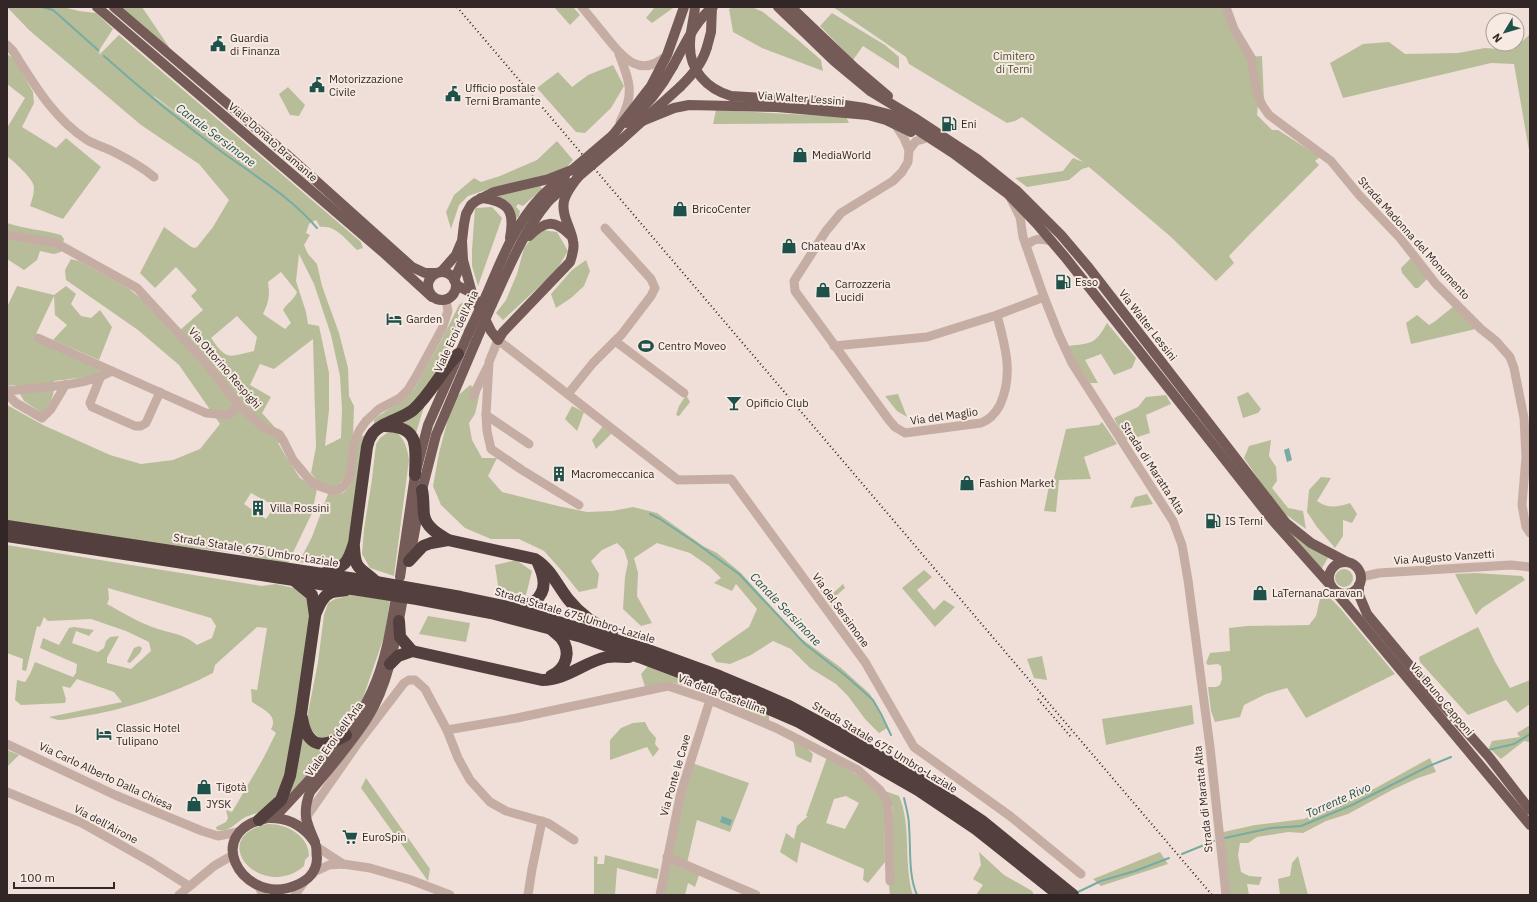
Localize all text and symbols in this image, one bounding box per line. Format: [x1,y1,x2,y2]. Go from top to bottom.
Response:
north arrow [1485,12,1525,52]
place label: Guardia di Finanza [230,31,280,58]
text: N [1489,31,1505,46]
public building icon: Guardia di Finanza [209,35,227,53]
park label: Cimitero di Terni [993,49,1035,76]
place label: Motorizzazione Civile [329,72,403,99]
public building icon: Motorizzazione Civile [308,76,326,94]
place label: Ufficio postale Terni Bramante [465,81,541,108]
public building icon: Ufficio postale Terni Bramante [444,85,462,103]
street label: Via Walter Lessini [757,88,845,108]
street label: Viale Donato Bramante [225,99,321,185]
water label: Canale Sersimone [173,100,259,170]
fuel station icon: Eni [940,115,958,133]
place label: Eni [961,117,976,131]
shop icon: MediaWorld [791,146,809,164]
place label: MediaWorld [812,148,871,162]
street label: Strada Madonna del Monumento [1355,174,1473,302]
shop icon: BricoCenter [671,200,689,218]
place label: BricoCenter [692,202,751,216]
shop icon: Chateau d'Ax [780,237,798,255]
place label: Chateau d'Ax [801,239,866,253]
fuel station icon: Esso [1054,273,1072,291]
place label: Esso [1075,275,1098,289]
place label: Carrozzeria Lucidi [835,277,891,304]
shop icon: Carrozzeria Lucidi [814,281,832,299]
street label: Via Walter Lessini [1116,287,1180,363]
street label: Viale Eroi dell'Aria [431,288,481,374]
hotel icon: Garden [385,310,403,328]
place label: Garden [406,312,442,326]
street label: Via Ottorino Respighi [186,324,264,412]
sports icon: Centro Moveo [637,337,655,355]
place label: Centro Moveo [658,339,726,353]
bar icon: Opificio Club [725,394,743,412]
place label: Opificio Club [746,396,809,410]
street label: Via del Maglio [909,404,979,428]
street label: Strada di Maratta Alta [1118,419,1188,517]
building icon: Macromeccanica [550,465,568,483]
place label: Macromeccanica [571,467,655,481]
shop icon: Fashion Market [958,474,976,492]
place label: Fashion Market [979,476,1054,490]
building icon: Villa Rossini [249,499,267,517]
place label: Villa Rossini [270,501,329,515]
fuel station icon: IS Terni [1204,512,1222,530]
place label: IS Terni [1225,514,1263,528]
street label: Strada Statale 675 Umbro-Laziale [172,530,340,570]
street label: Via Augusto Vanzetti [1393,546,1495,568]
water label: Canale Sersimone [747,569,825,649]
street label: Via del Sersimone [809,570,873,650]
street label: Strada Statale 675 Umbro-Laziale [493,584,657,646]
shop icon: LaTernanaCaravan [1251,584,1269,602]
place label: LaTernanaCaravan [1272,586,1362,600]
street label: Via Bruno Capponi [1407,660,1477,738]
street label: Via della Castellina [676,671,768,717]
street label: Strada Statale 675 Umbro-Laziale [810,698,960,796]
street label: Viale Eroi dell'Aria [302,699,366,779]
place label: Classic Hotel Tulipano [116,721,180,748]
hotel icon: Classic Hotel Tulipano [95,725,113,743]
street label: Via Ponte le Cave [657,732,693,818]
street label: Via Carlo Alberto Dalla Chiesa [37,739,175,813]
street label: Strada di Maratta Alta [1190,745,1216,853]
shop icon: Tigotà [195,778,213,796]
water label: Torrente Rivo [1303,779,1373,821]
place label: Tigotà [216,780,247,794]
shop icon: JYSK [185,795,203,813]
place label: JYSK [206,797,231,811]
street label: Via dell'Airone [72,801,140,847]
supermarket icon: EuroSpin [341,828,359,846]
place label: EuroSpin [362,830,407,844]
scale bar [14,864,114,890]
text: 100 m [20,870,55,885]

